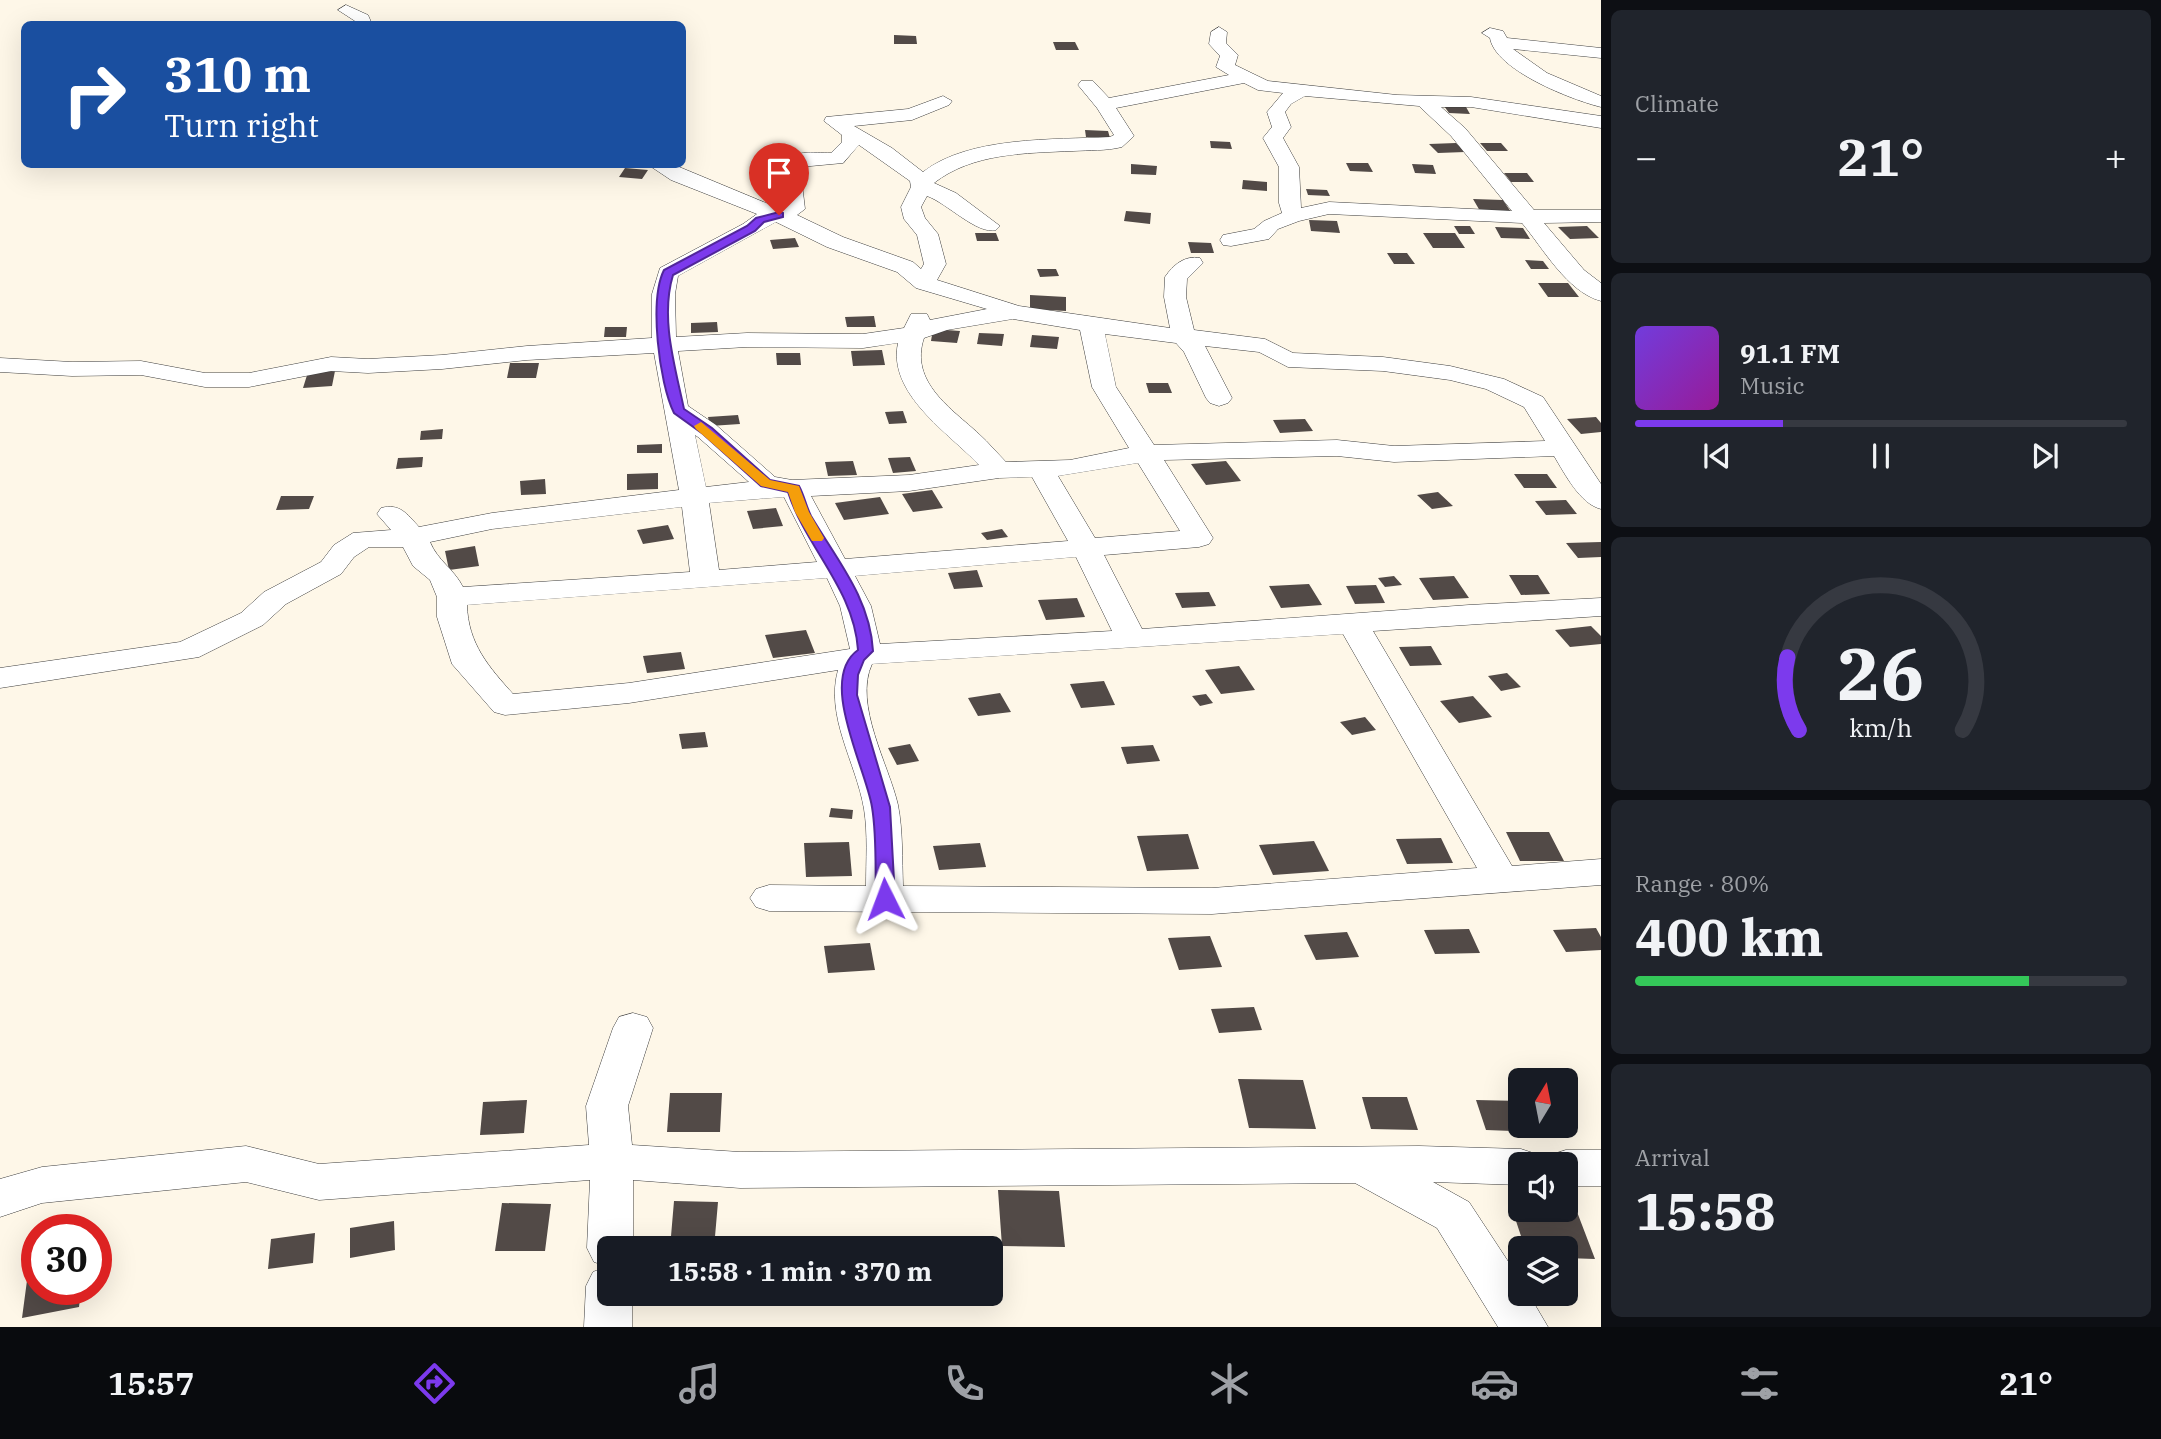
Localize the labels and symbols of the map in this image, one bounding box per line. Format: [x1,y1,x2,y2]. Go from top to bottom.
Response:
pin [749,143,809,215]
position arrow [848,862,922,936]
north arrow [1508,1068,1578,1138]
speed limit sign: 30 [21,1214,112,1305]

